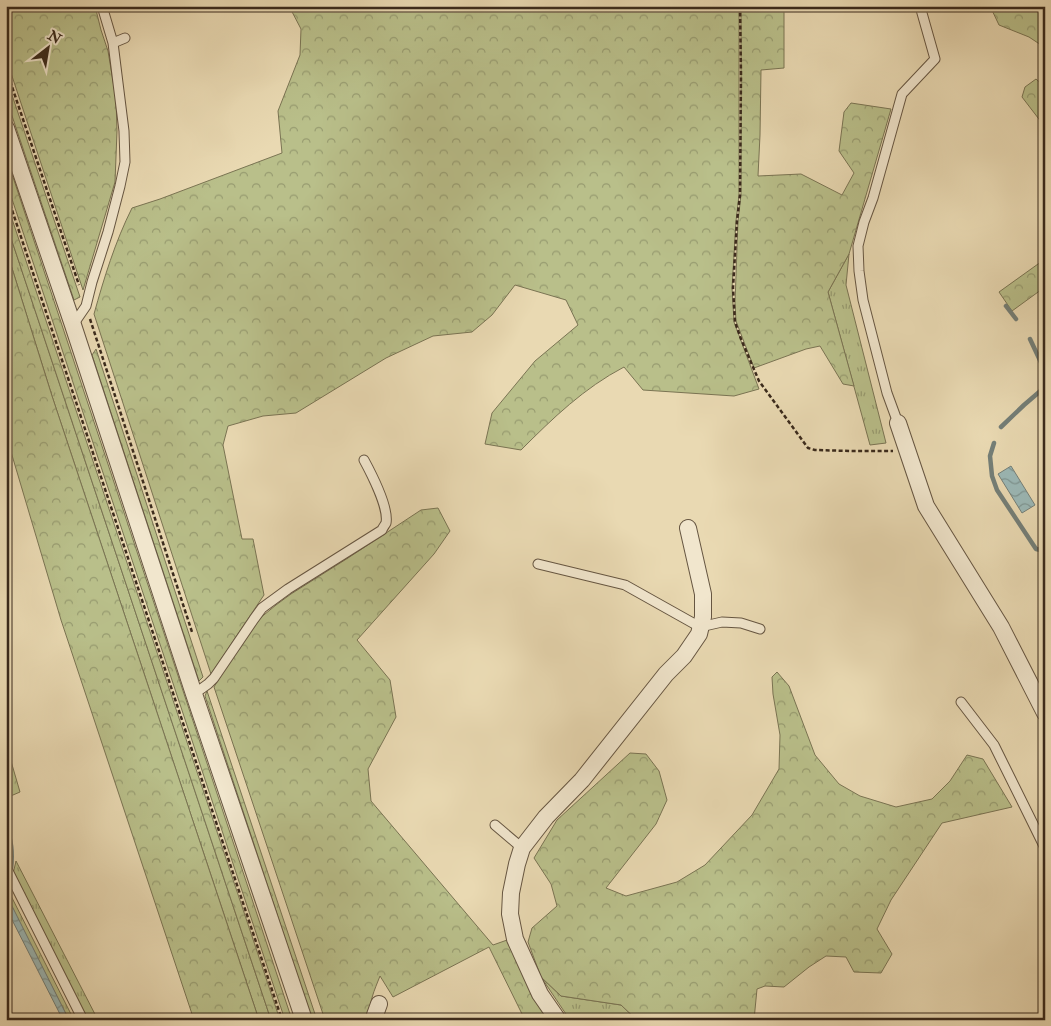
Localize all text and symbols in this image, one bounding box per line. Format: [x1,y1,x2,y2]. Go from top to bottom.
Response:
north arrow [22,22,72,72]
text: N [44,26,65,48]

